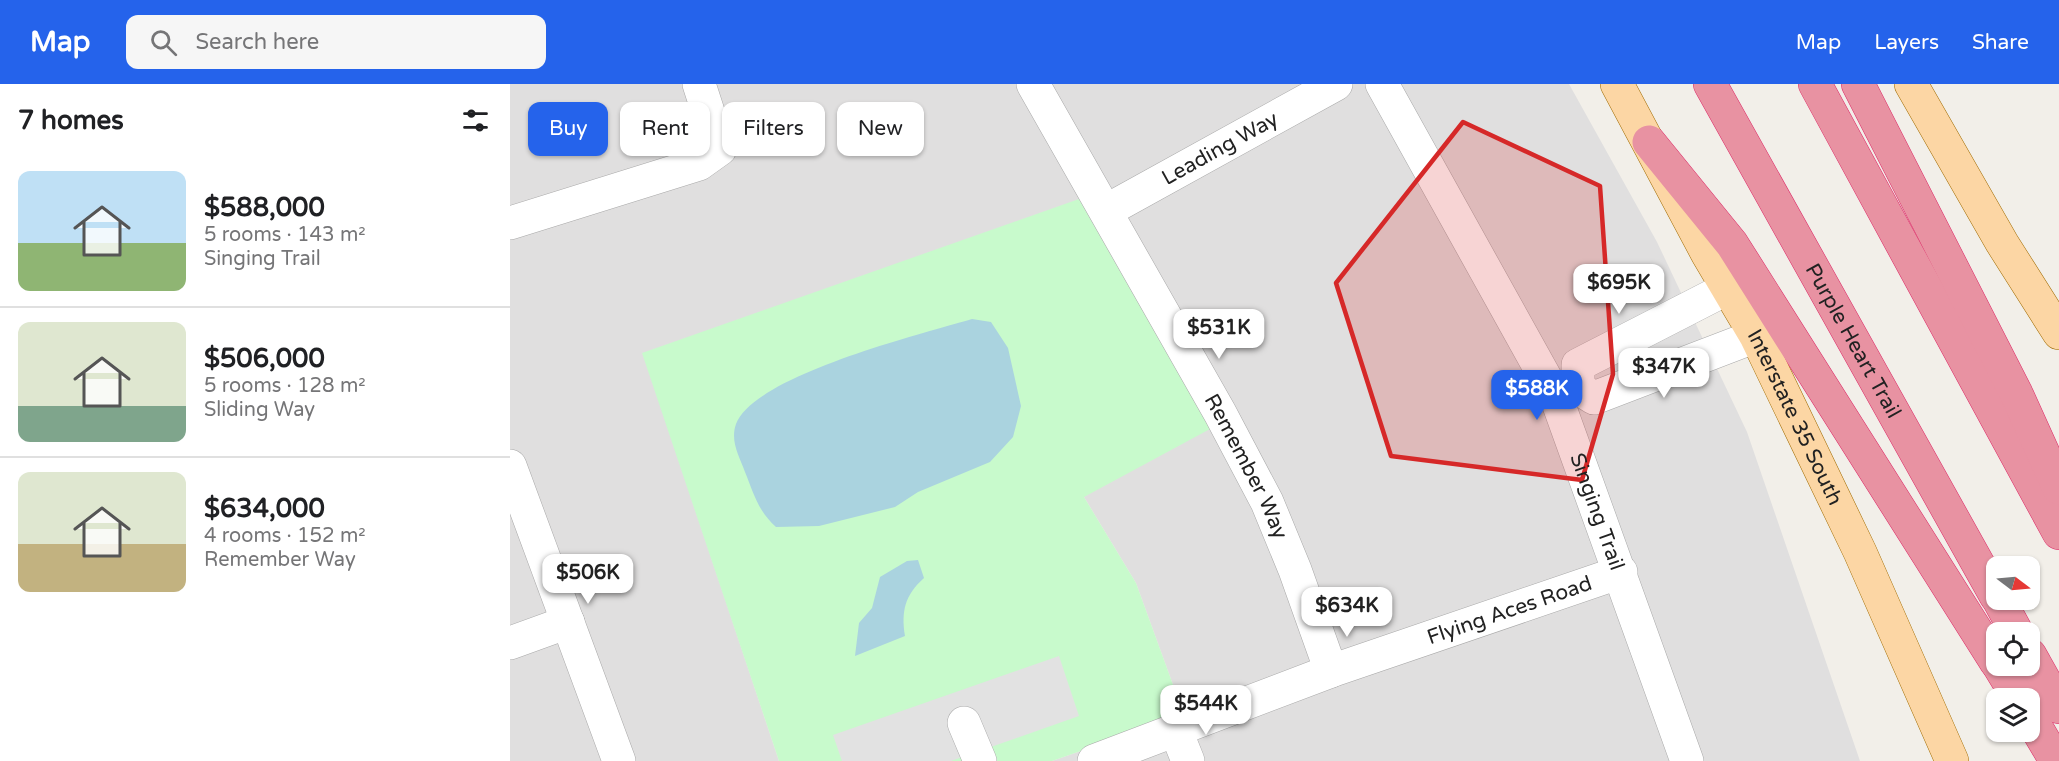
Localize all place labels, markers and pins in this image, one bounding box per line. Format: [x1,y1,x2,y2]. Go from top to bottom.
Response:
pin: $695K [1577,264,1661,315]
pin: $531K [1177,309,1261,360]
pin: $347K [1622,348,1706,399]
pin: $588K [1495,370,1579,421]
pin: $506K [546,554,630,605]
pin: $634K [1305,587,1389,638]
pin: $544K [1164,685,1248,736]

